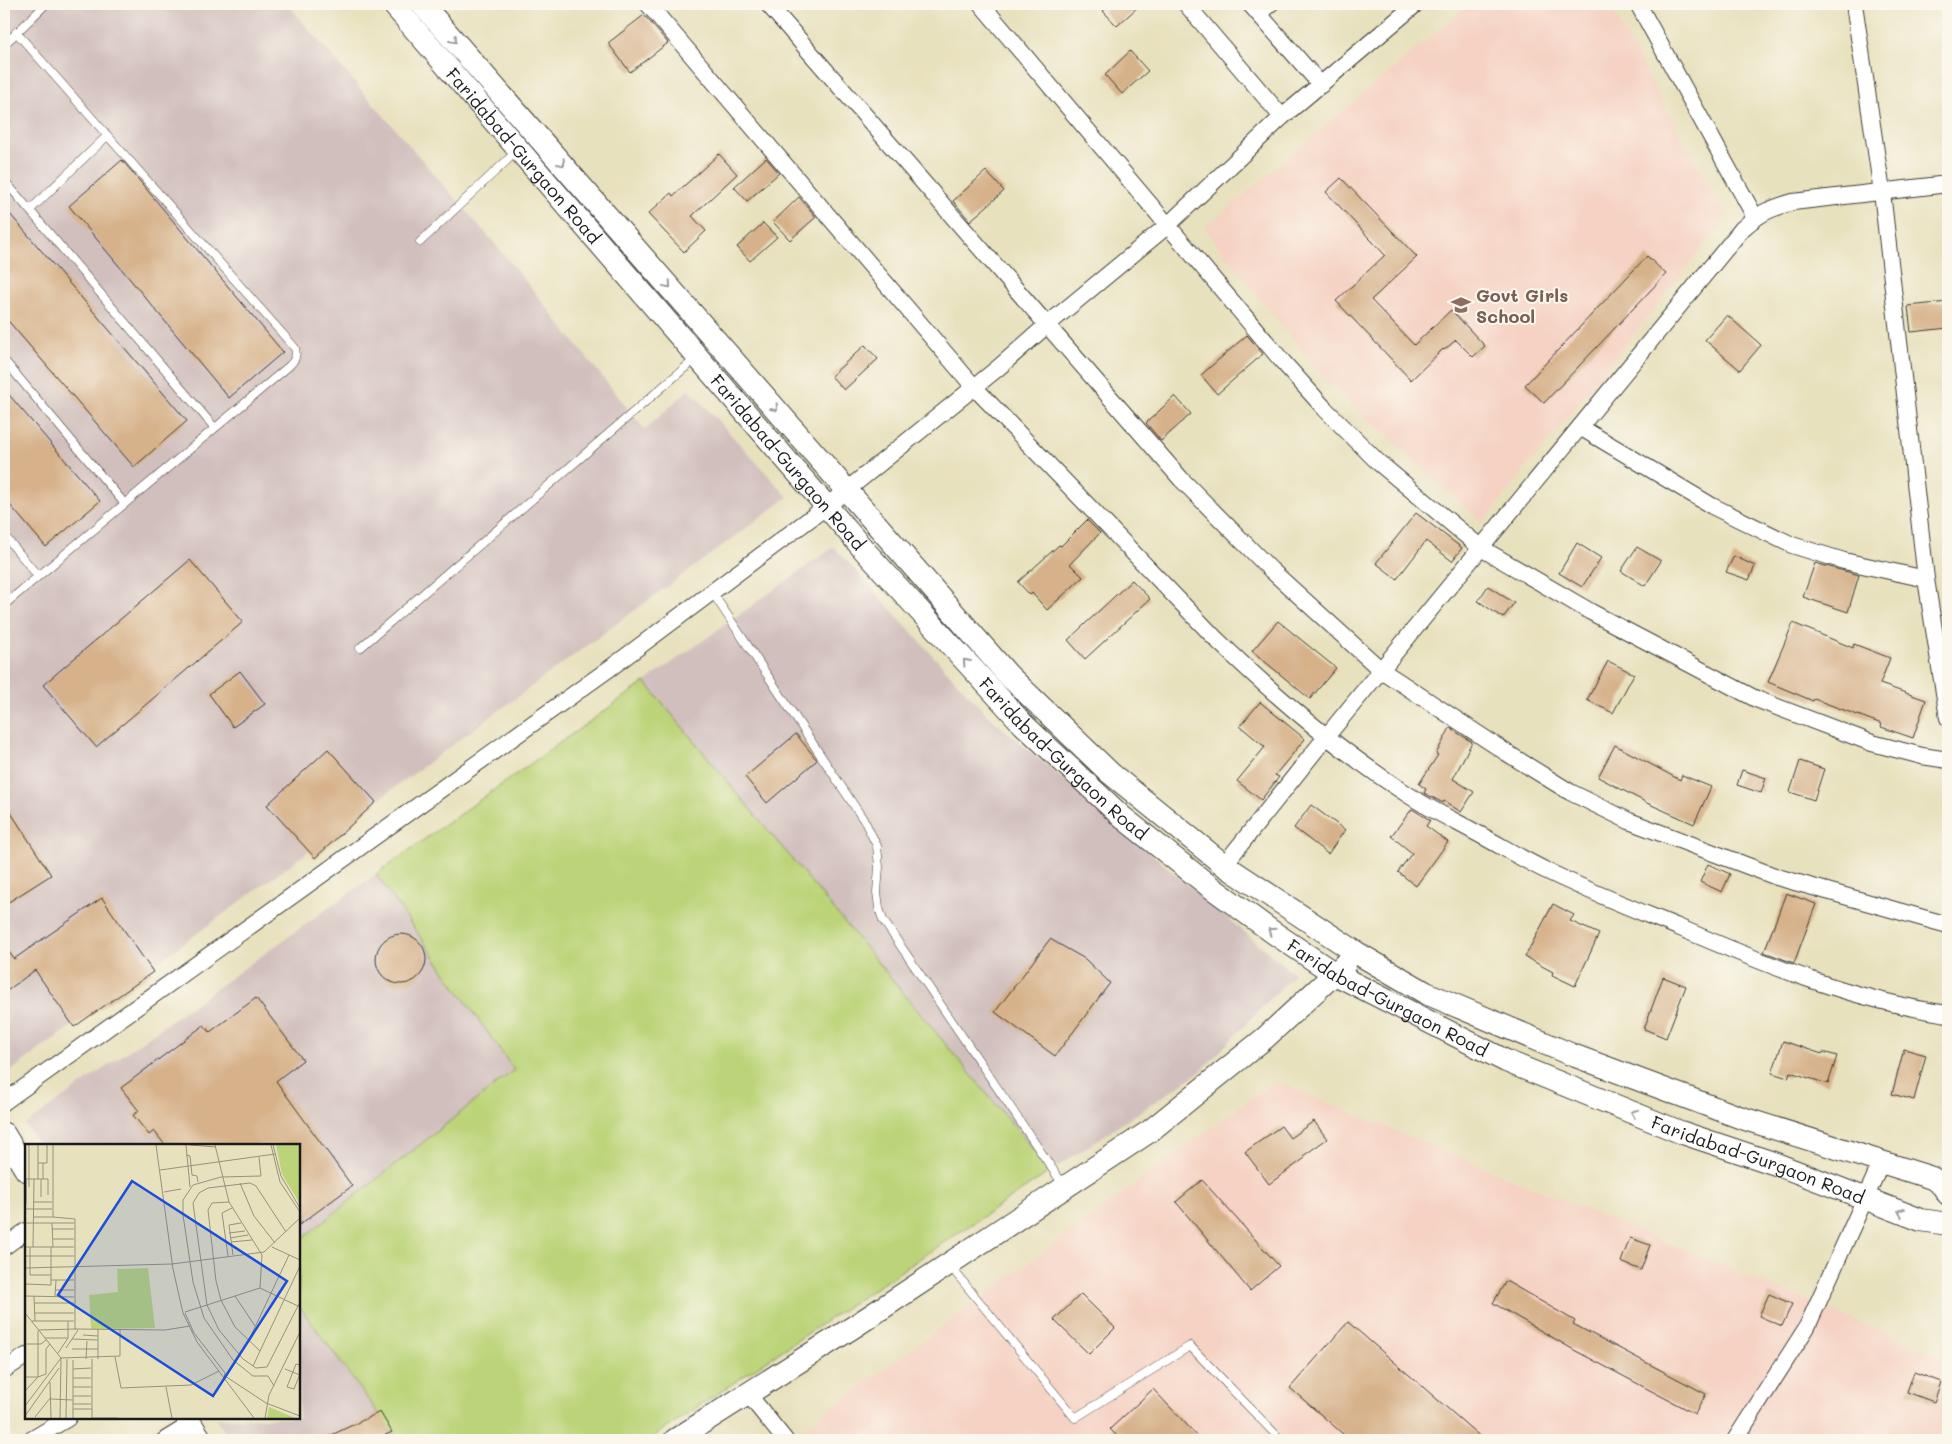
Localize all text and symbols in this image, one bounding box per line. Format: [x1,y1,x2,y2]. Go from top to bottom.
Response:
one-way arrow [449,35,458,44]
street label: Faridabad-Gurgaon Road [441,62,606,249]
one-way arrow [556,157,565,166]
one-way arrow [663,280,672,289]
place label: Govt Girls School [1476,283,1568,328]
school or university icon: Govt Girls School [1450,294,1472,316]
street label: Faridabad-Gurgaon Road [706,369,871,555]
one-way arrow [769,402,778,411]
one-way arrow [963,658,972,667]
street label: Faridabad-Gurgaon Road [974,672,1153,845]
one-way arrow [1267,928,1277,937]
street label: Faridabad-Gurgaon Road [1283,933,1492,1062]
one-way arrow [1630,1109,1639,1119]
street label: Faridabad-Gurgaon Road [1648,1110,1868,1209]
inset map [25,1144,300,1419]
one-way arrow [1898,1208,1906,1218]

